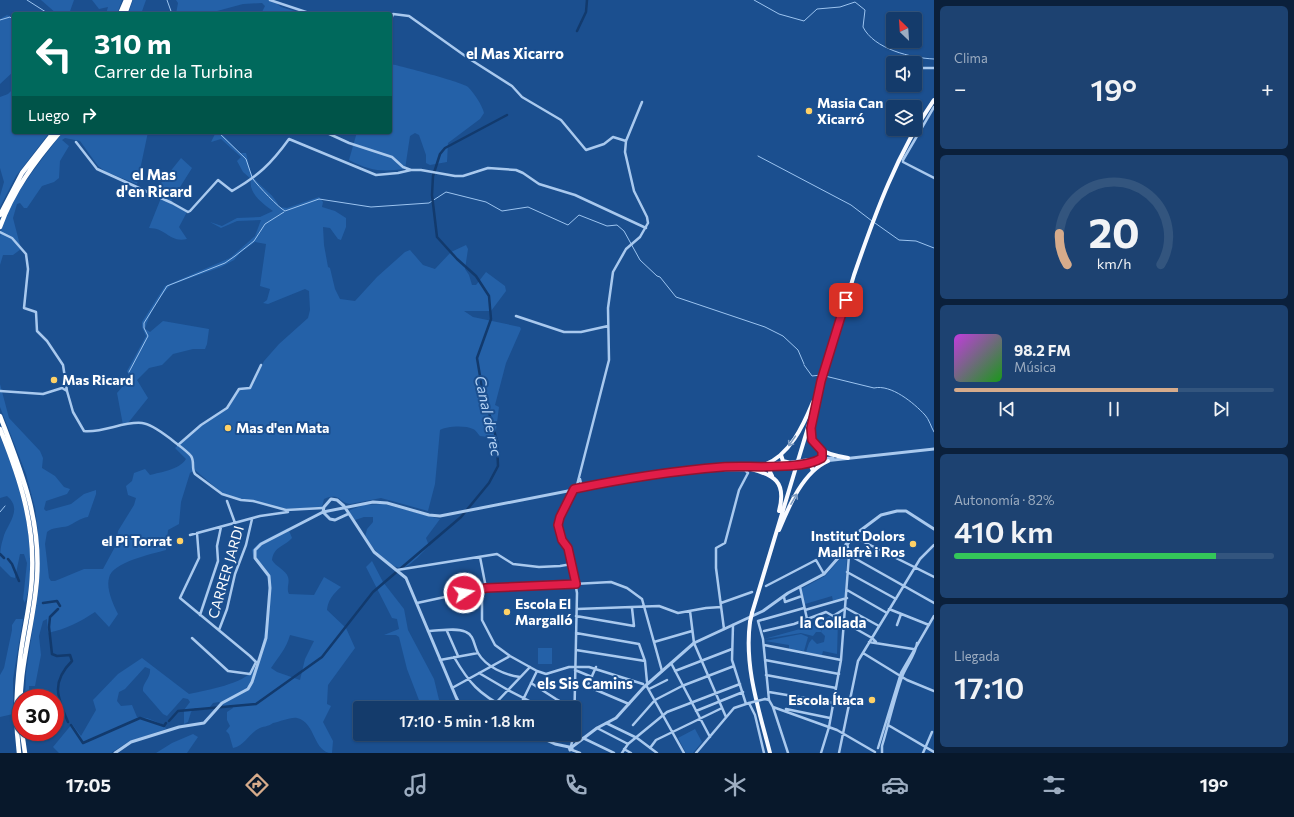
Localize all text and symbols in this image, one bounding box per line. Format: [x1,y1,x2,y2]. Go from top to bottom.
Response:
north arrow [886,12,922,48]
map controls [886,12,922,136]
text: 310 m [94,26,171,60]
icon: left [28,28,80,80]
district label: el Mas Xicarro [466,44,564,62]
text: Clima [954,50,988,66]
button: sound [886,56,922,92]
text: Carrer de la Turbina [94,60,253,82]
text: 19° [1091,70,1137,107]
text: − [954,75,967,102]
text: + [1261,75,1274,102]
place label: Masia Can Xicarró [817,94,883,127]
button: layers [886,100,922,136]
icon: right [78,104,100,126]
text: Luego [28,106,70,124]
marker: Masia Can Xicarró [804,106,814,116]
district label: el Mas d'en Ricard [116,165,192,200]
text: 20 [1088,206,1140,257]
text: km/h [1097,254,1131,272]
pin [829,283,863,317]
icon: arrive [835,289,857,311]
text: 98.2 FM [1014,341,1071,359]
text: Música [1014,359,1056,375]
place label: Mas Ricard [62,371,133,388]
water label: Canal de rec [472,374,506,458]
marker: Mas Ricard [49,375,59,385]
icon: previous [996,398,1018,420]
icon: pause [1103,398,1125,420]
icon: next [1210,398,1232,420]
place label: Mas d'en Mata [236,419,329,436]
marker: Mas d'en Mata [223,423,233,433]
one-way arrow [788,435,796,446]
text: Autonomía · 82% [954,492,1054,508]
one-way arrow [791,493,799,505]
text: 410 km [954,512,1053,549]
street label: CARRER JARDI [204,524,247,620]
place label: Institut Dolors Mallafrè i Ros [811,527,905,560]
place label: el Pi Torrat [101,532,172,549]
marker: el Pi Torrat [175,536,185,546]
marker: Institut Dolors Mallafrè i Ros [908,539,918,549]
position arrow [443,572,485,614]
place label: Escola El Margalló [515,595,573,628]
marker: Escola El Margalló [502,607,512,617]
district label: la Collada [800,613,867,631]
text: Llegada [954,648,1000,664]
text: 17:10 [954,668,1024,705]
district label: els Sis Camins [537,674,633,692]
speed limit sign: 30 [12,689,64,741]
place label: Escola Ítaca [788,691,864,708]
marker: Escola Ítaca [867,695,877,705]
text: 17:10 · 5 min · 1.8 km [399,712,535,730]
icon: directions [243,771,271,799]
icon: music [402,771,430,799]
icon: phone [562,771,590,799]
icon: climate [721,771,749,799]
icon: car [881,771,909,799]
icon: filters [1040,771,1068,799]
text: 17:05 [66,774,111,796]
text: 19° [1200,774,1228,796]

